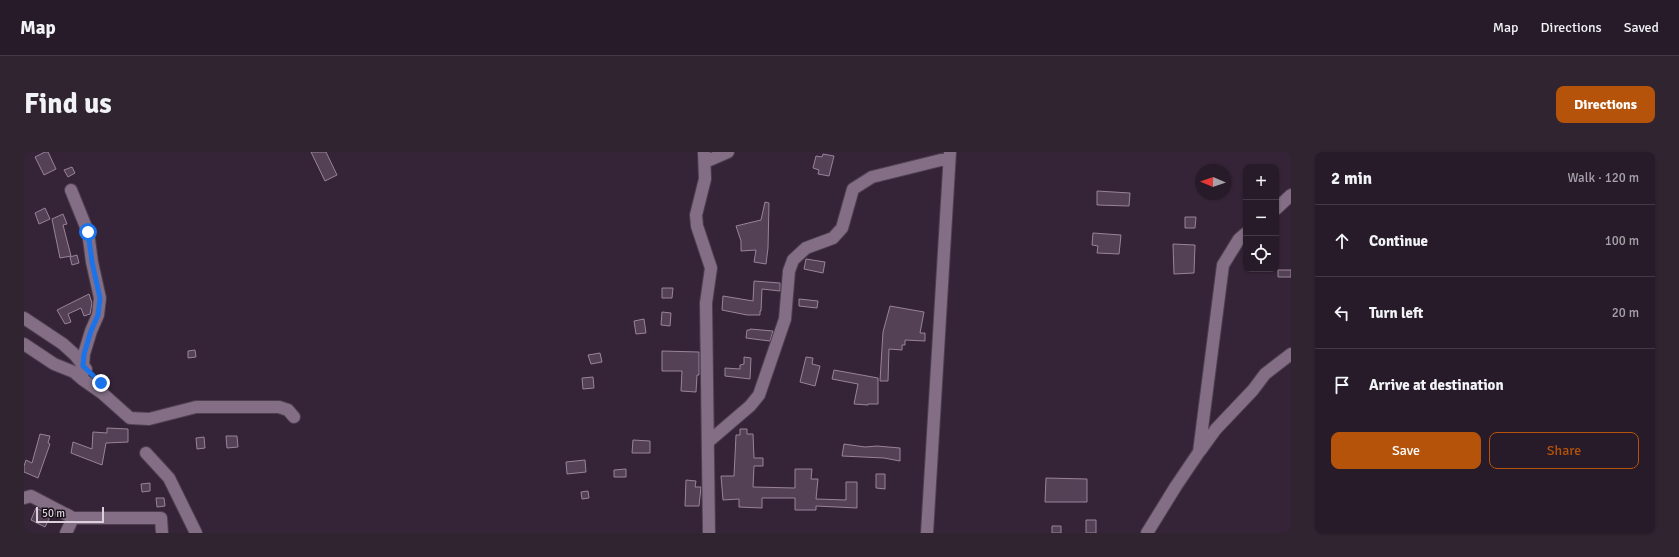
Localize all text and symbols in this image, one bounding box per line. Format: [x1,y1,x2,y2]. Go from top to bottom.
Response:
text: Map [20,16,56,40]
text: Map [1493,19,1519,36]
text: Directions [1541,19,1602,36]
text: Saved [1624,19,1659,36]
button: Directions [1556,86,1655,123]
text: Find us [24,87,112,121]
north arrow [1195,164,1231,200]
map controls [1243,164,1279,272]
button: + [1243,164,1279,200]
text: 2 min [1331,168,1372,189]
text: Walk · 120 m [1568,170,1639,186]
button: − [1243,200,1279,236]
route start [79,223,97,241]
icon: ahead [1331,230,1353,252]
text: Continue [1369,232,1428,250]
text: 100 m [1605,233,1639,249]
button: locate [1243,236,1279,272]
icon: left [1331,302,1353,324]
text: Turn left [1369,304,1423,322]
text: 20 m [1612,305,1639,321]
route end [92,374,110,392]
icon: arrive [1331,374,1353,396]
text: Arrive at destination [1369,376,1504,394]
button: Save [1331,432,1481,469]
button: Share [1489,432,1639,469]
scale bar [36,505,104,524]
text: 50 m [42,507,65,520]

